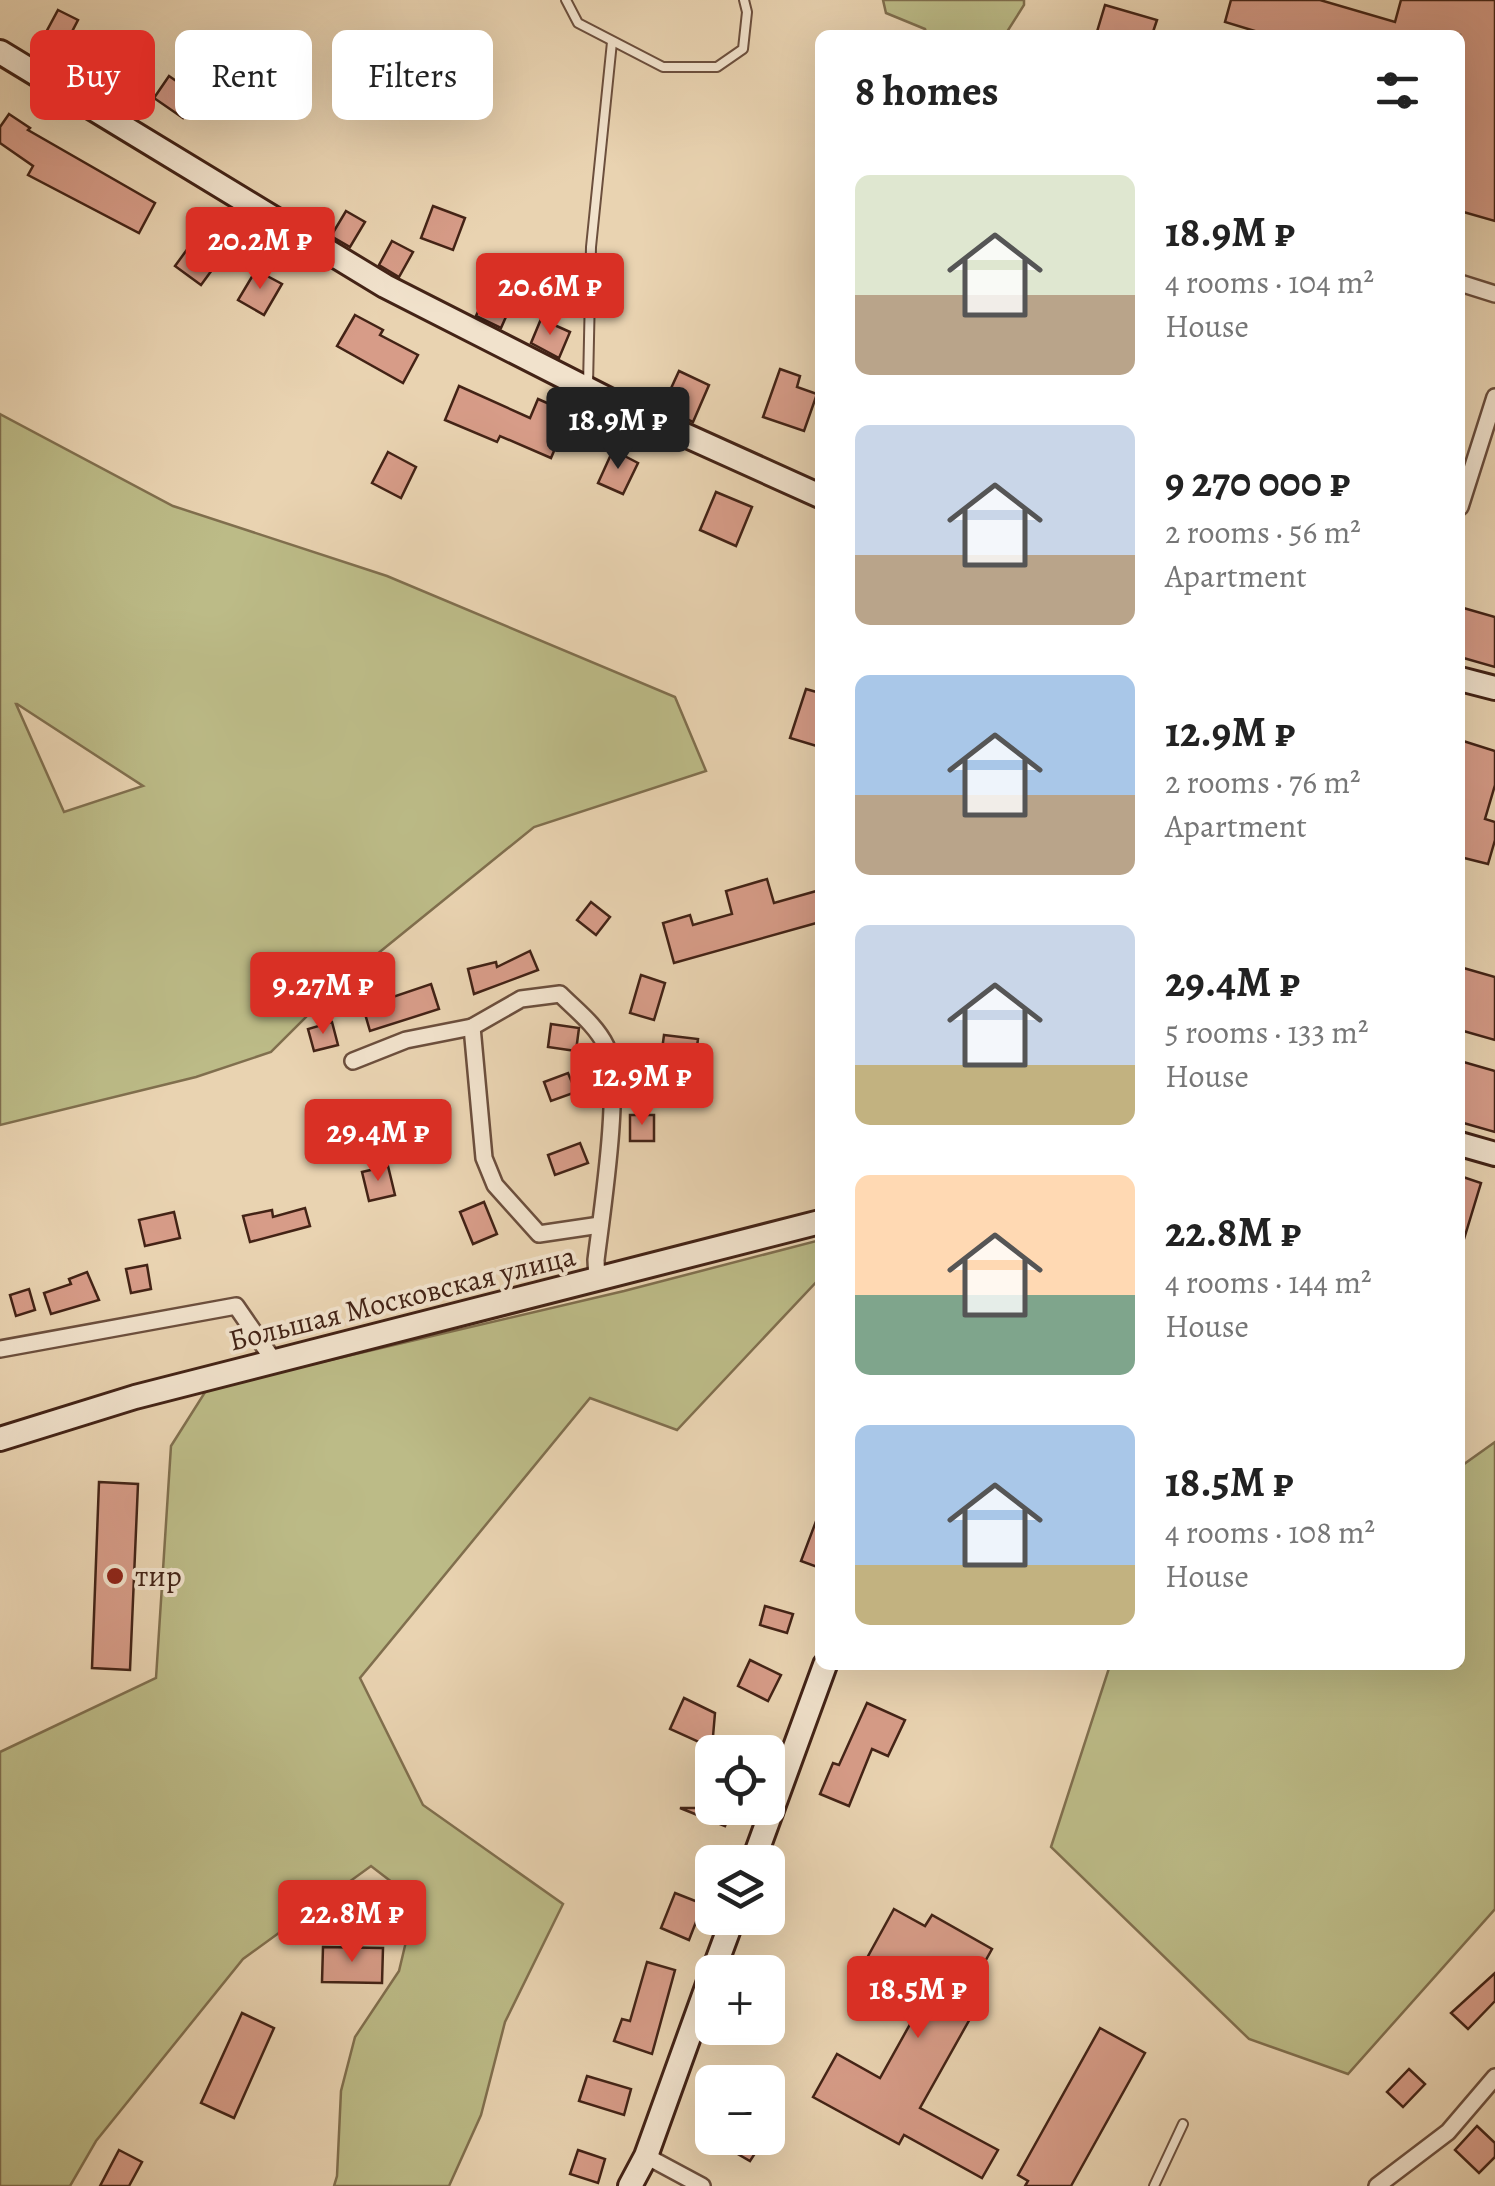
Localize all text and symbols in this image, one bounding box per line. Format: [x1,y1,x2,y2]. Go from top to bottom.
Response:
chip: Buy [30,30,155,120]
chip: Rent [175,30,312,120]
chip: Filters [332,30,493,120]
text: 8 homes [855,62,999,119]
icon: filters [1370,63,1425,118]
text: 18.9M ₽ [1165,203,1295,260]
pin: 20.2M ₽ [168,207,352,292]
icon: home [935,215,1055,335]
text: 20.2M ₽ [208,217,312,261]
pin: 20.6M ₽ [458,253,642,338]
text: 4 rooms · 104 m² [1165,260,1374,304]
text: 20.6M ₽ [498,263,602,307]
text: House [1165,304,1249,348]
pin: 18.9M ₽ [526,387,710,472]
text: 18.9M ₽ [568,397,668,441]
text: 9 270 000 ₽ [1165,453,1350,510]
icon: home [935,465,1055,585]
text: 2 rooms · 56 m² [1165,510,1361,554]
text: Apartment [1165,554,1307,598]
text: 12.9M ₽ [1165,703,1295,760]
icon: home [935,715,1055,835]
text: 2 rooms · 76 m² [1165,760,1361,804]
text: Apartment [1165,804,1307,848]
pin: 9.27M ₽ [231,952,415,1037]
text: 29.4M ₽ [1165,953,1300,1010]
text: 9.27M ₽ [272,962,374,1006]
icon: home [935,965,1055,1085]
text: 5 rooms · 133 m² [1165,1010,1368,1054]
pin: 12.9M ₽ [550,1043,734,1128]
text: 12.9M ₽ [592,1053,692,1097]
text: House [1165,1054,1249,1098]
pin: 29.4M ₽ [286,1099,470,1184]
text: 29.4M ₽ [327,1109,429,1153]
text: 22.8M ₽ [1165,1203,1301,1260]
icon: home [935,1215,1055,1335]
street label: Большая Московская улица [224,1235,580,1360]
text: 4 rooms · 144 m² [1165,1260,1372,1304]
text: House [1165,1304,1249,1348]
text: 18.5M ₽ [1165,1453,1294,1510]
icon: home [935,1465,1055,1585]
text: 4 rooms · 108 m² [1165,1510,1375,1554]
text: House [1165,1554,1249,1598]
place label: тир [135,1556,182,1596]
marker: тир [104,1565,126,1587]
map controls [695,1735,785,2155]
button: locate [695,1735,785,1825]
button: layers [695,1845,785,1935]
pin: 22.8M ₽ [260,1880,444,1965]
text: 22.8M ₽ [300,1890,404,1934]
button: + [695,1955,785,2045]
pin: 18.5M ₽ [826,1956,1010,2041]
text: 18.5M ₽ [869,1966,967,2010]
button: − [695,2065,785,2155]

